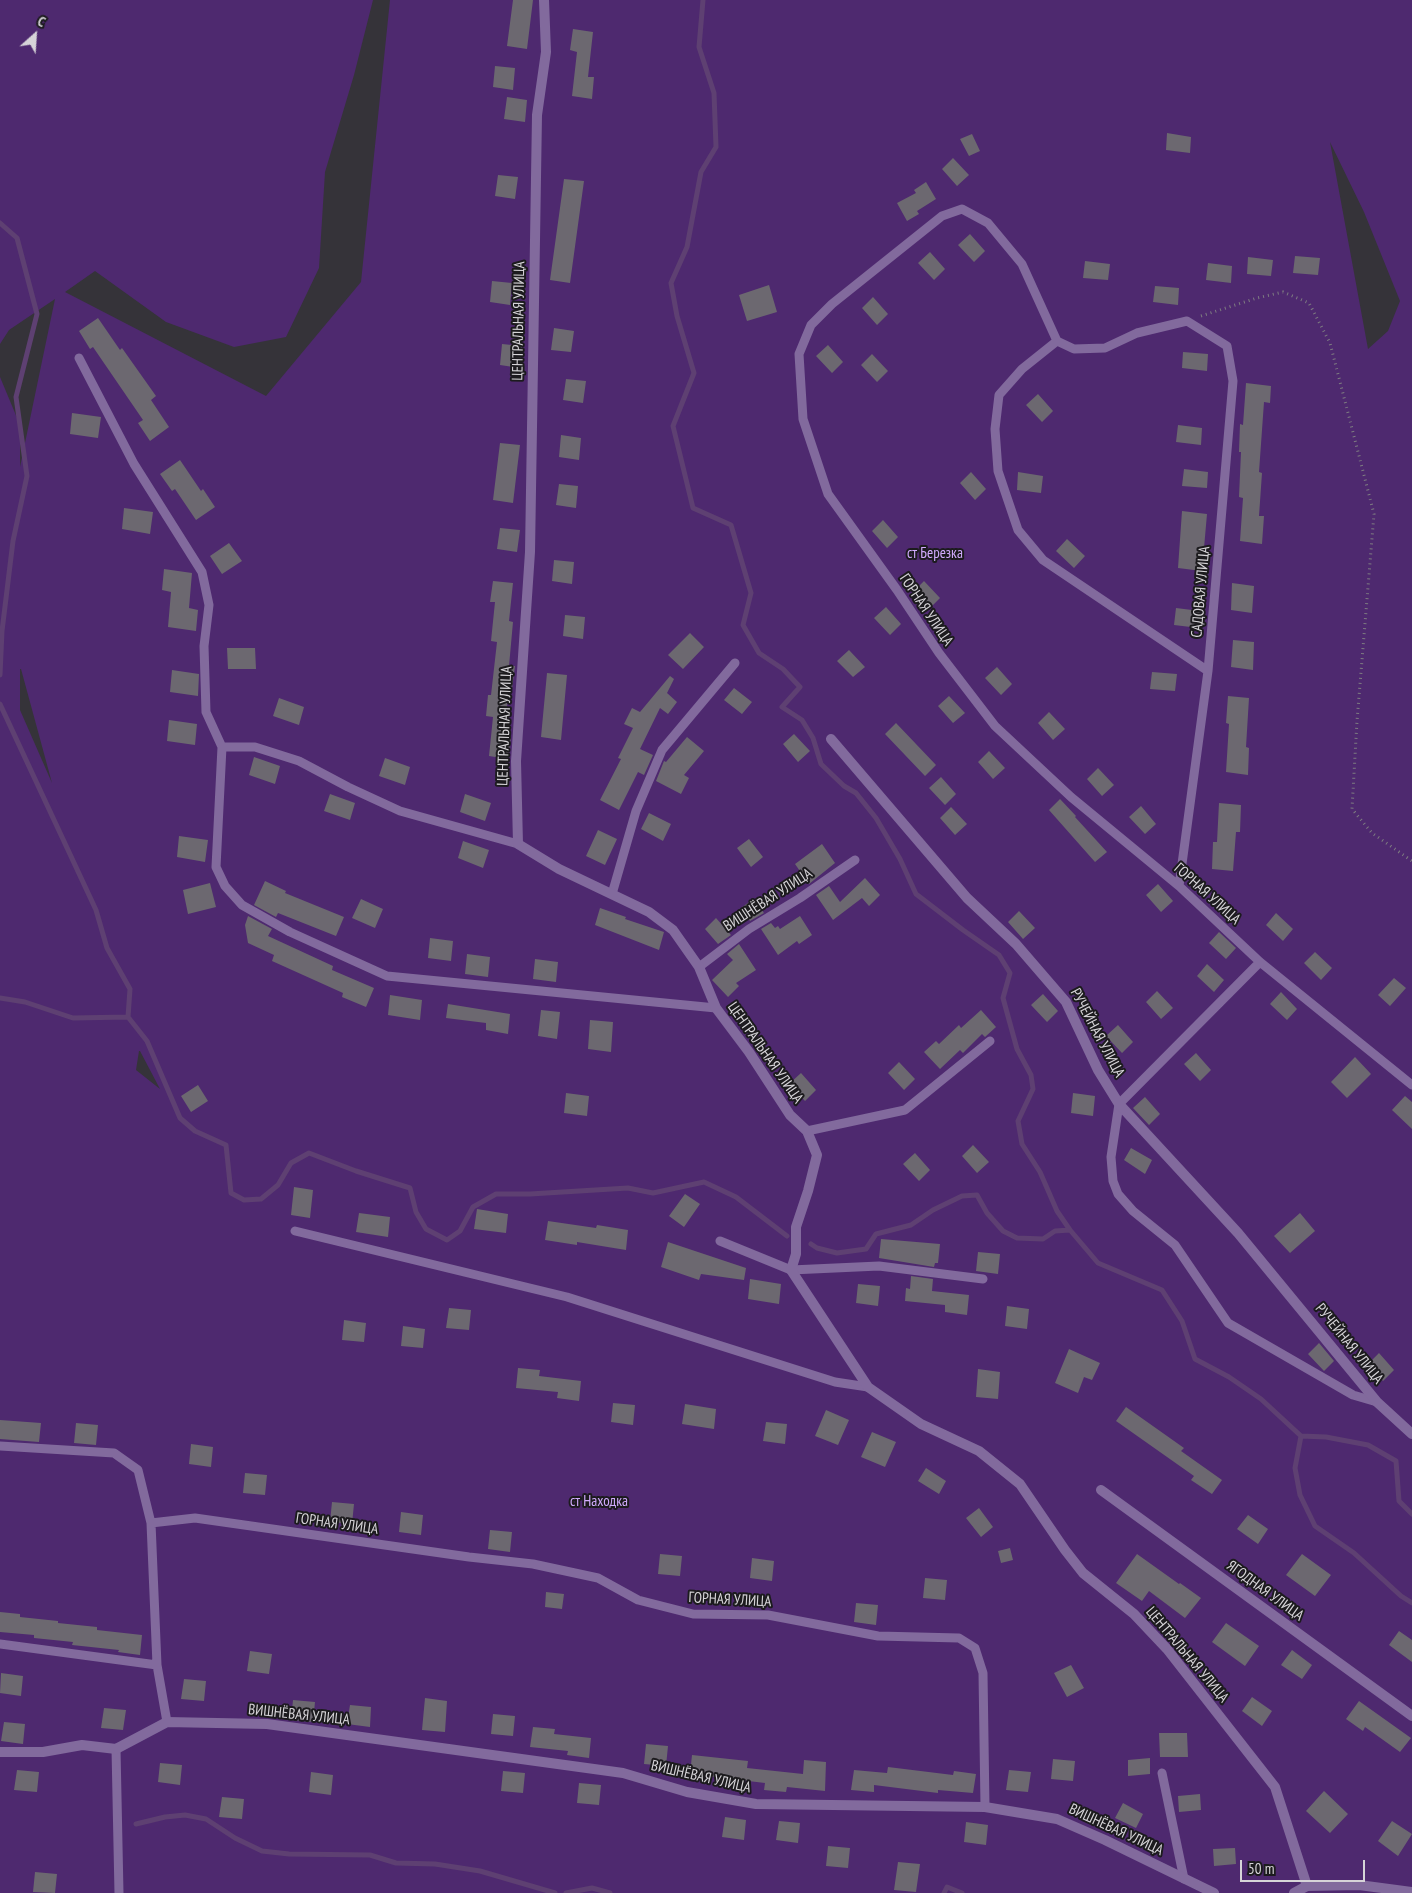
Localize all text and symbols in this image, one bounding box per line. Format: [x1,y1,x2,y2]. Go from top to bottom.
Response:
north arrow [10,10,60,60]
text: С [35,12,48,31]
street label: ЦЕНТРАЛЬНАЯ УЛИЦА [509,261,529,381]
park label: ст Березка [907,545,963,563]
street label: САДОВАЯ УЛИЦА [1188,546,1214,638]
street label: ГОРНАЯ УЛИЦА [895,571,957,649]
street label: ЦЕНТРАЛЬНАЯ УЛИЦА [494,666,516,786]
street label: ГОРНАЯ УЛИЦА [1170,860,1244,928]
street label: ВИШНЁВАЯ УЛИЦА [720,865,816,935]
street label: РУЧЕЙНАЯ УЛИЦА [1066,985,1128,1081]
street label: ЦЕНТРАЛЬНАЯ УЛИЦА [723,999,807,1107]
street label: РУЧЕЙНАЯ УЛИЦА [1311,1300,1387,1388]
park label: ст Находка [570,1493,628,1511]
street label: ГОРНАЯ УЛИЦА [295,1509,379,1539]
street label: ЯГОДНАЯ УЛИЦА [1223,1557,1307,1625]
street label: ГОРНАЯ УЛИЦА [688,1589,772,1611]
street label: ЦЕНТРАЛЬНАЯ УЛИЦА [1142,1603,1232,1707]
street label: ВИШНЁВАЯ УЛИЦА [247,1701,351,1729]
street label: ВИШНЁВАЯ УЛИЦА [649,1757,753,1797]
street label: ВИШНЁВАЯ УЛИЦА [1066,1800,1166,1860]
scale bar [1242,1850,1367,1882]
text: 50 m [1248,1859,1274,1878]

